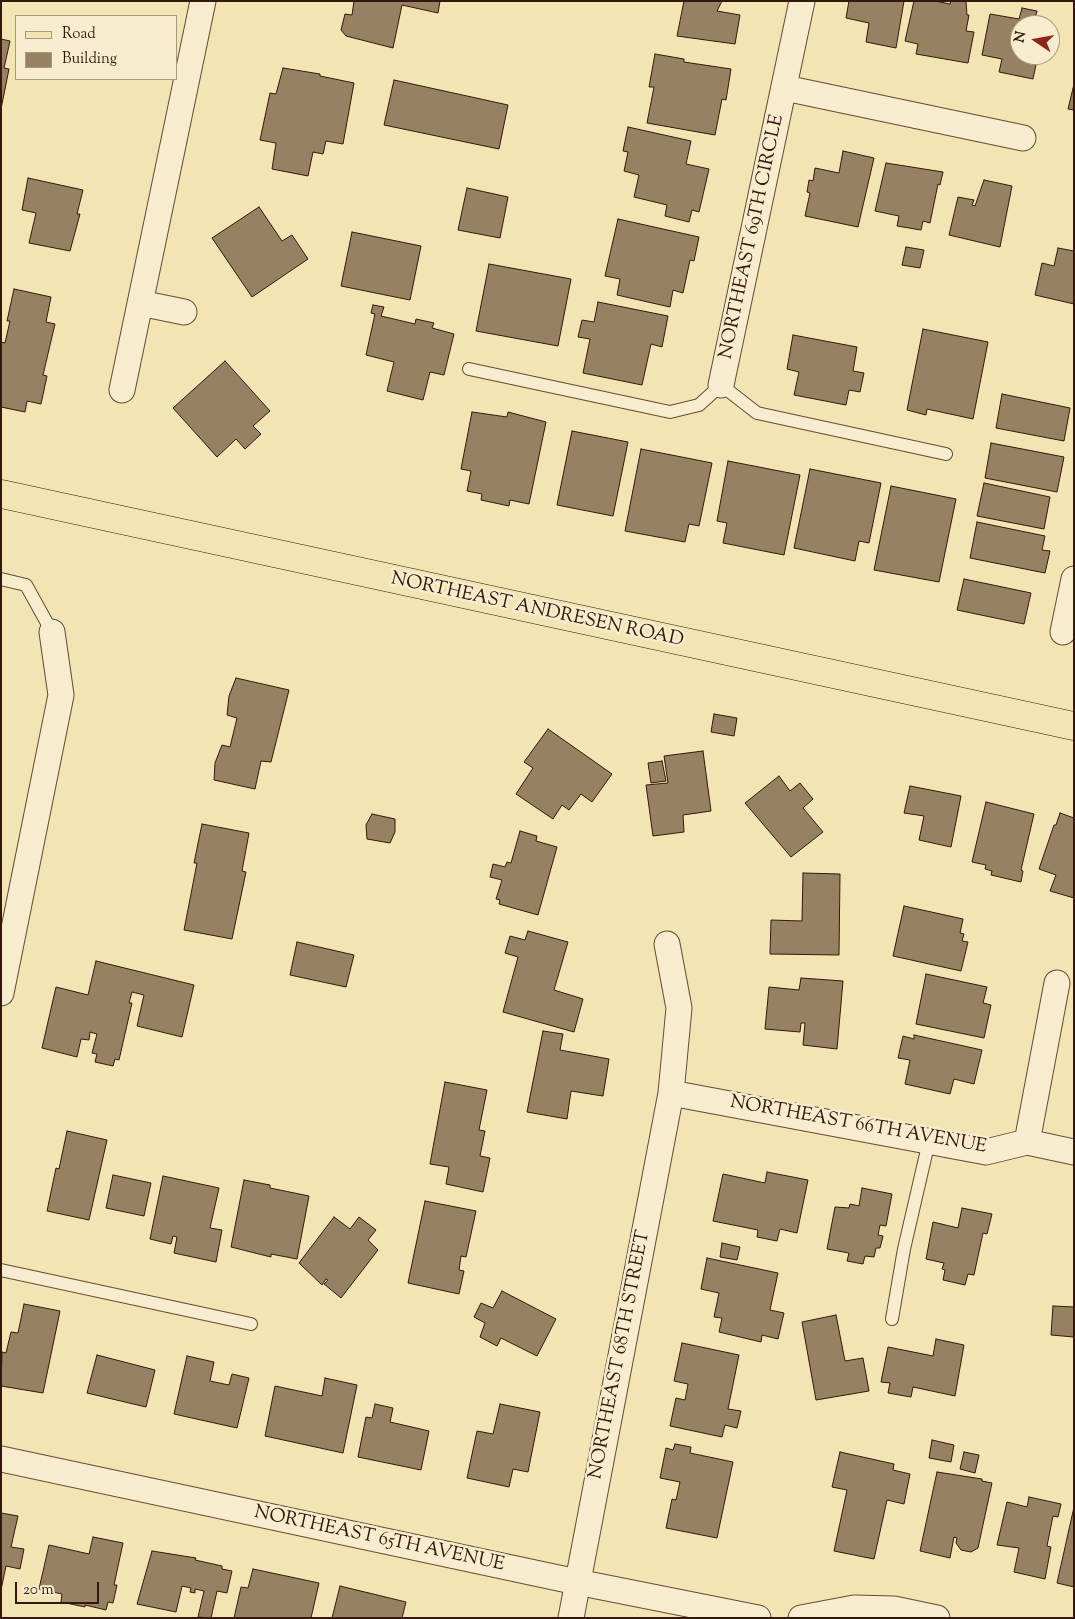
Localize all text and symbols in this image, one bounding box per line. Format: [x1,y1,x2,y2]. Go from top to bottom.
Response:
legend [15,15,178,80]
north arrow [1010,15,1060,65]
text: Road [62,24,96,45]
text: N [1010,30,1032,45]
text: Building [62,49,117,70]
street label: NORTHEAST 69TH CIRCLE [716,113,790,361]
street label: NORTHEAST ANDRESEN ROAD [389,569,685,653]
street label: NORTHEAST 66TH AVENUE [728,1092,988,1160]
street label: NORTHEAST 68TH STREET [586,1229,656,1481]
street label: NORTHEAST 65TH AVENUE [252,1502,506,1578]
scale bar [18,1572,101,1604]
text: 20 m [23,1580,54,1601]

